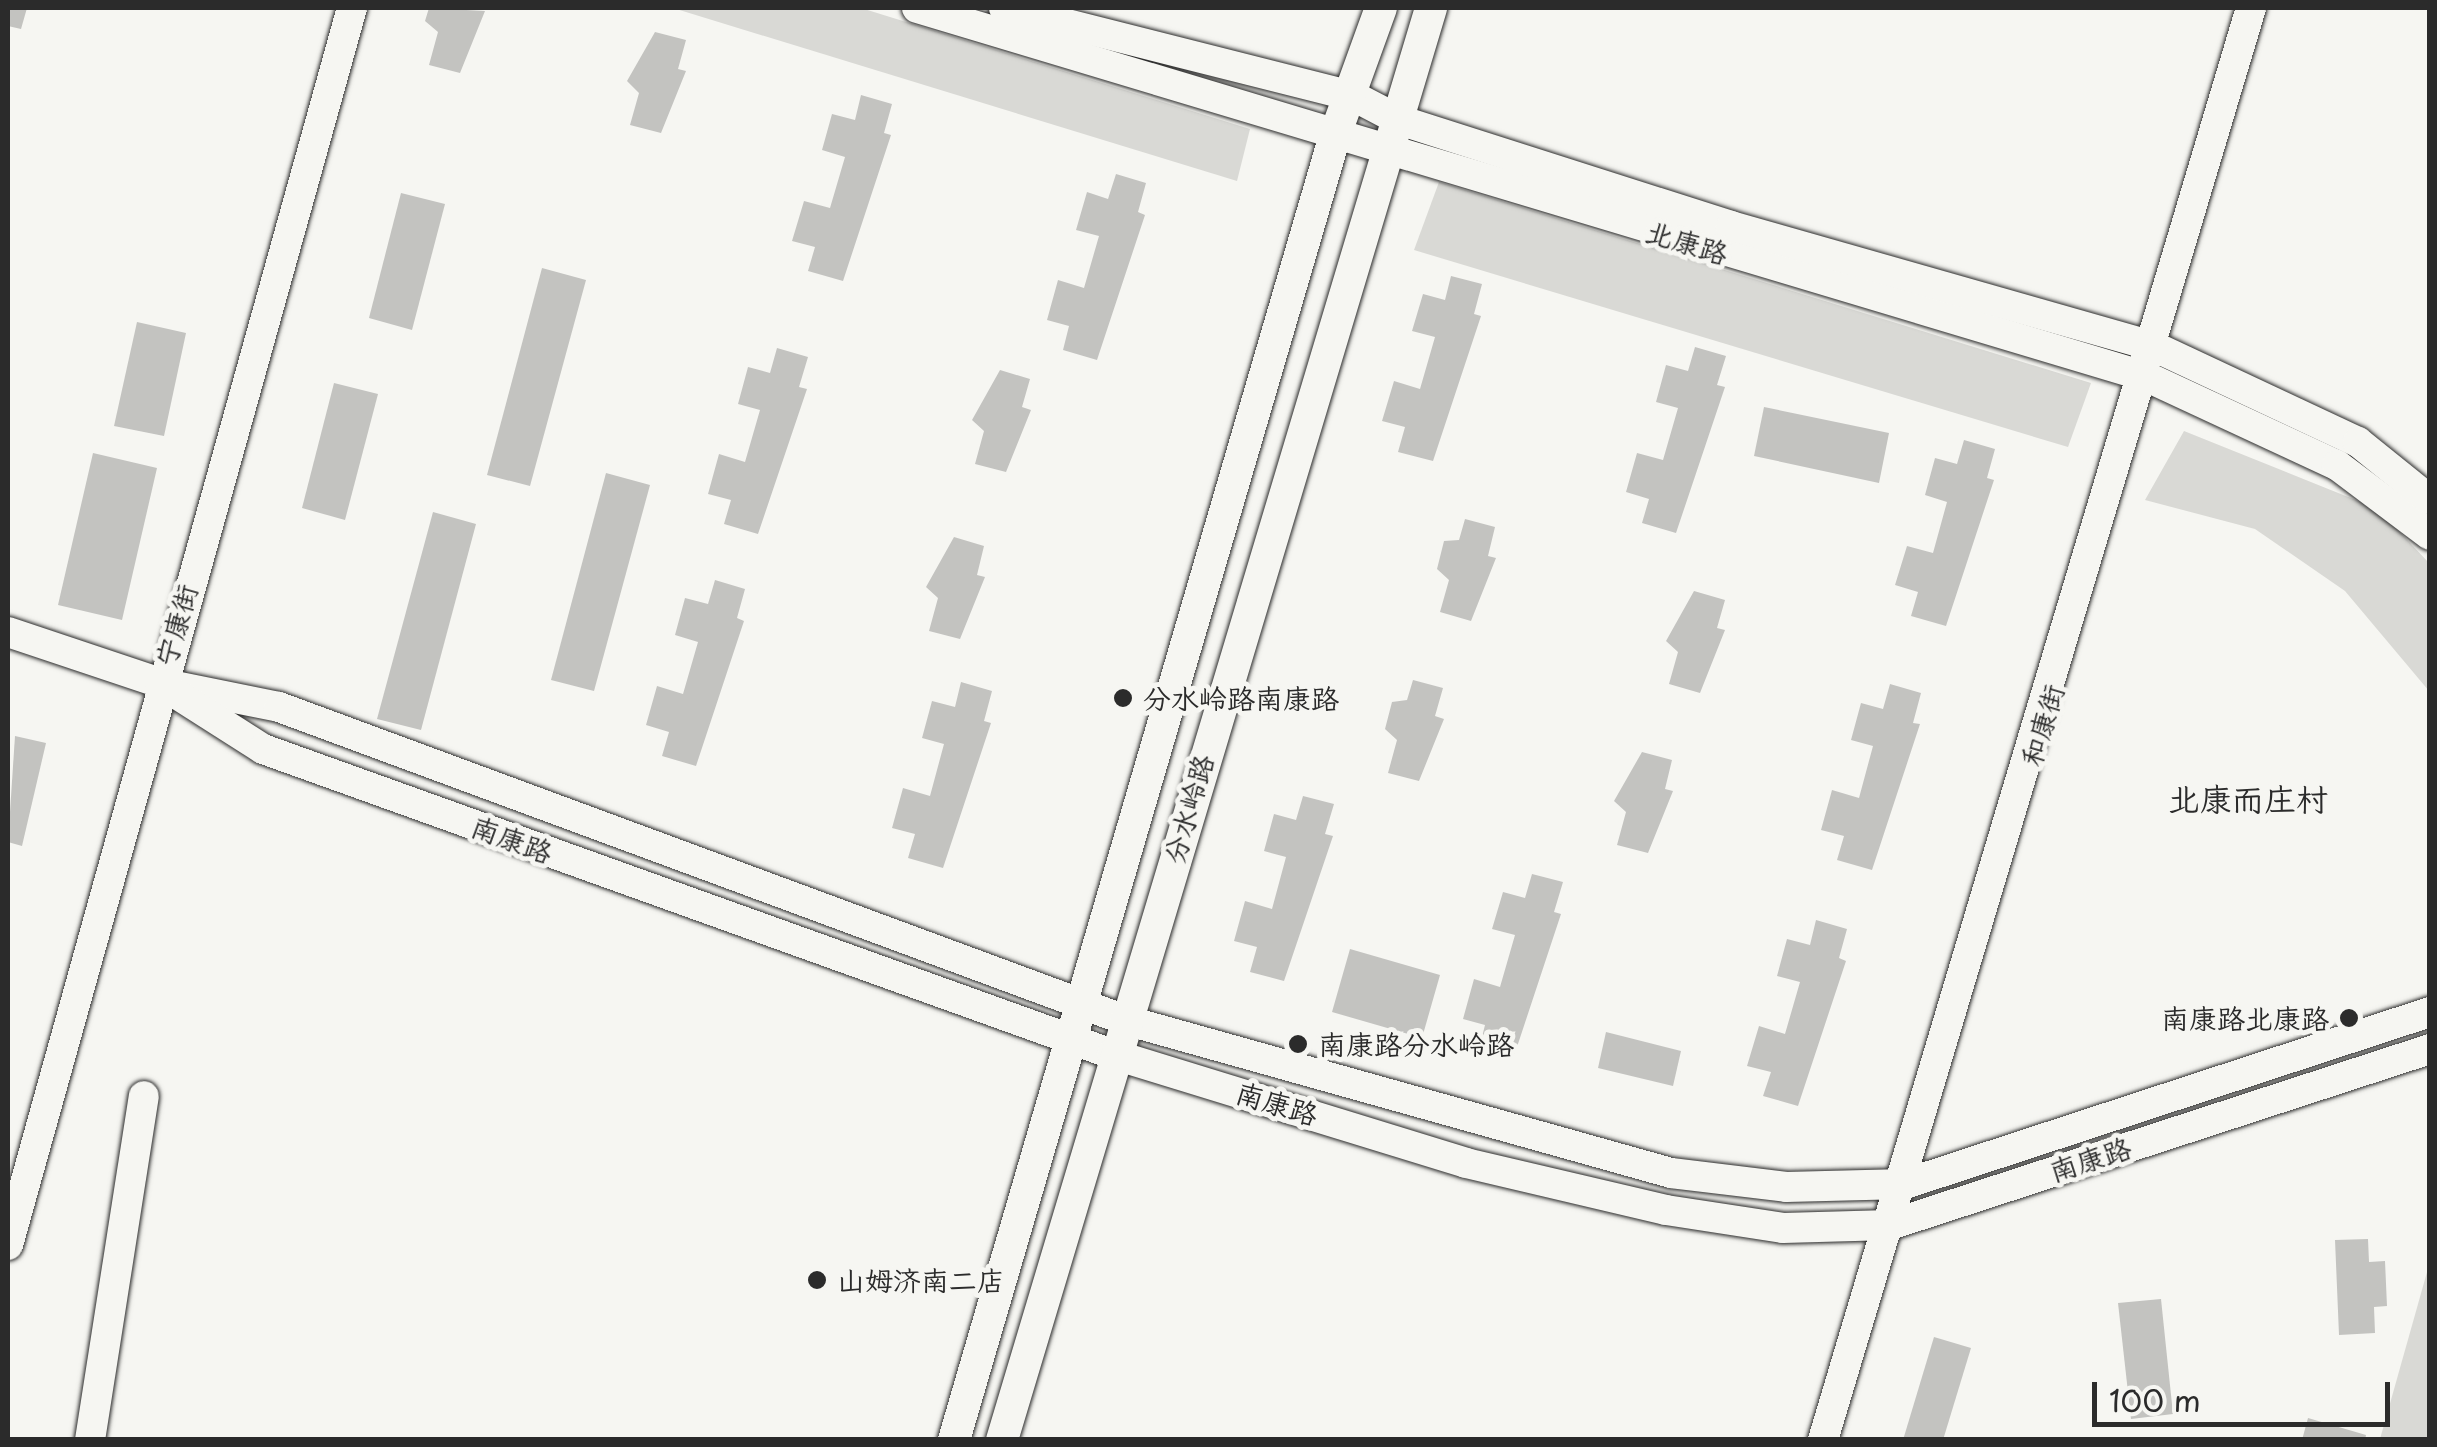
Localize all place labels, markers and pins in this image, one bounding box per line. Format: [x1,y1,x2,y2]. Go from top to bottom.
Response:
place label: 分水岭路南康路 [1143,681,1339,715]
marker: 分水岭路南康路 [1112,687,1134,709]
place label: 南康路北康路 [2161,1001,2329,1035]
marker: 南康路北康路 [2338,1007,2360,1029]
place label: 南康路分水岭路 [1318,1027,1514,1061]
marker: 南康路分水岭路 [1287,1033,1309,1055]
place label: 山姆济南二店 [837,1263,1005,1297]
marker: 山姆济南二店 [806,1269,828,1291]

